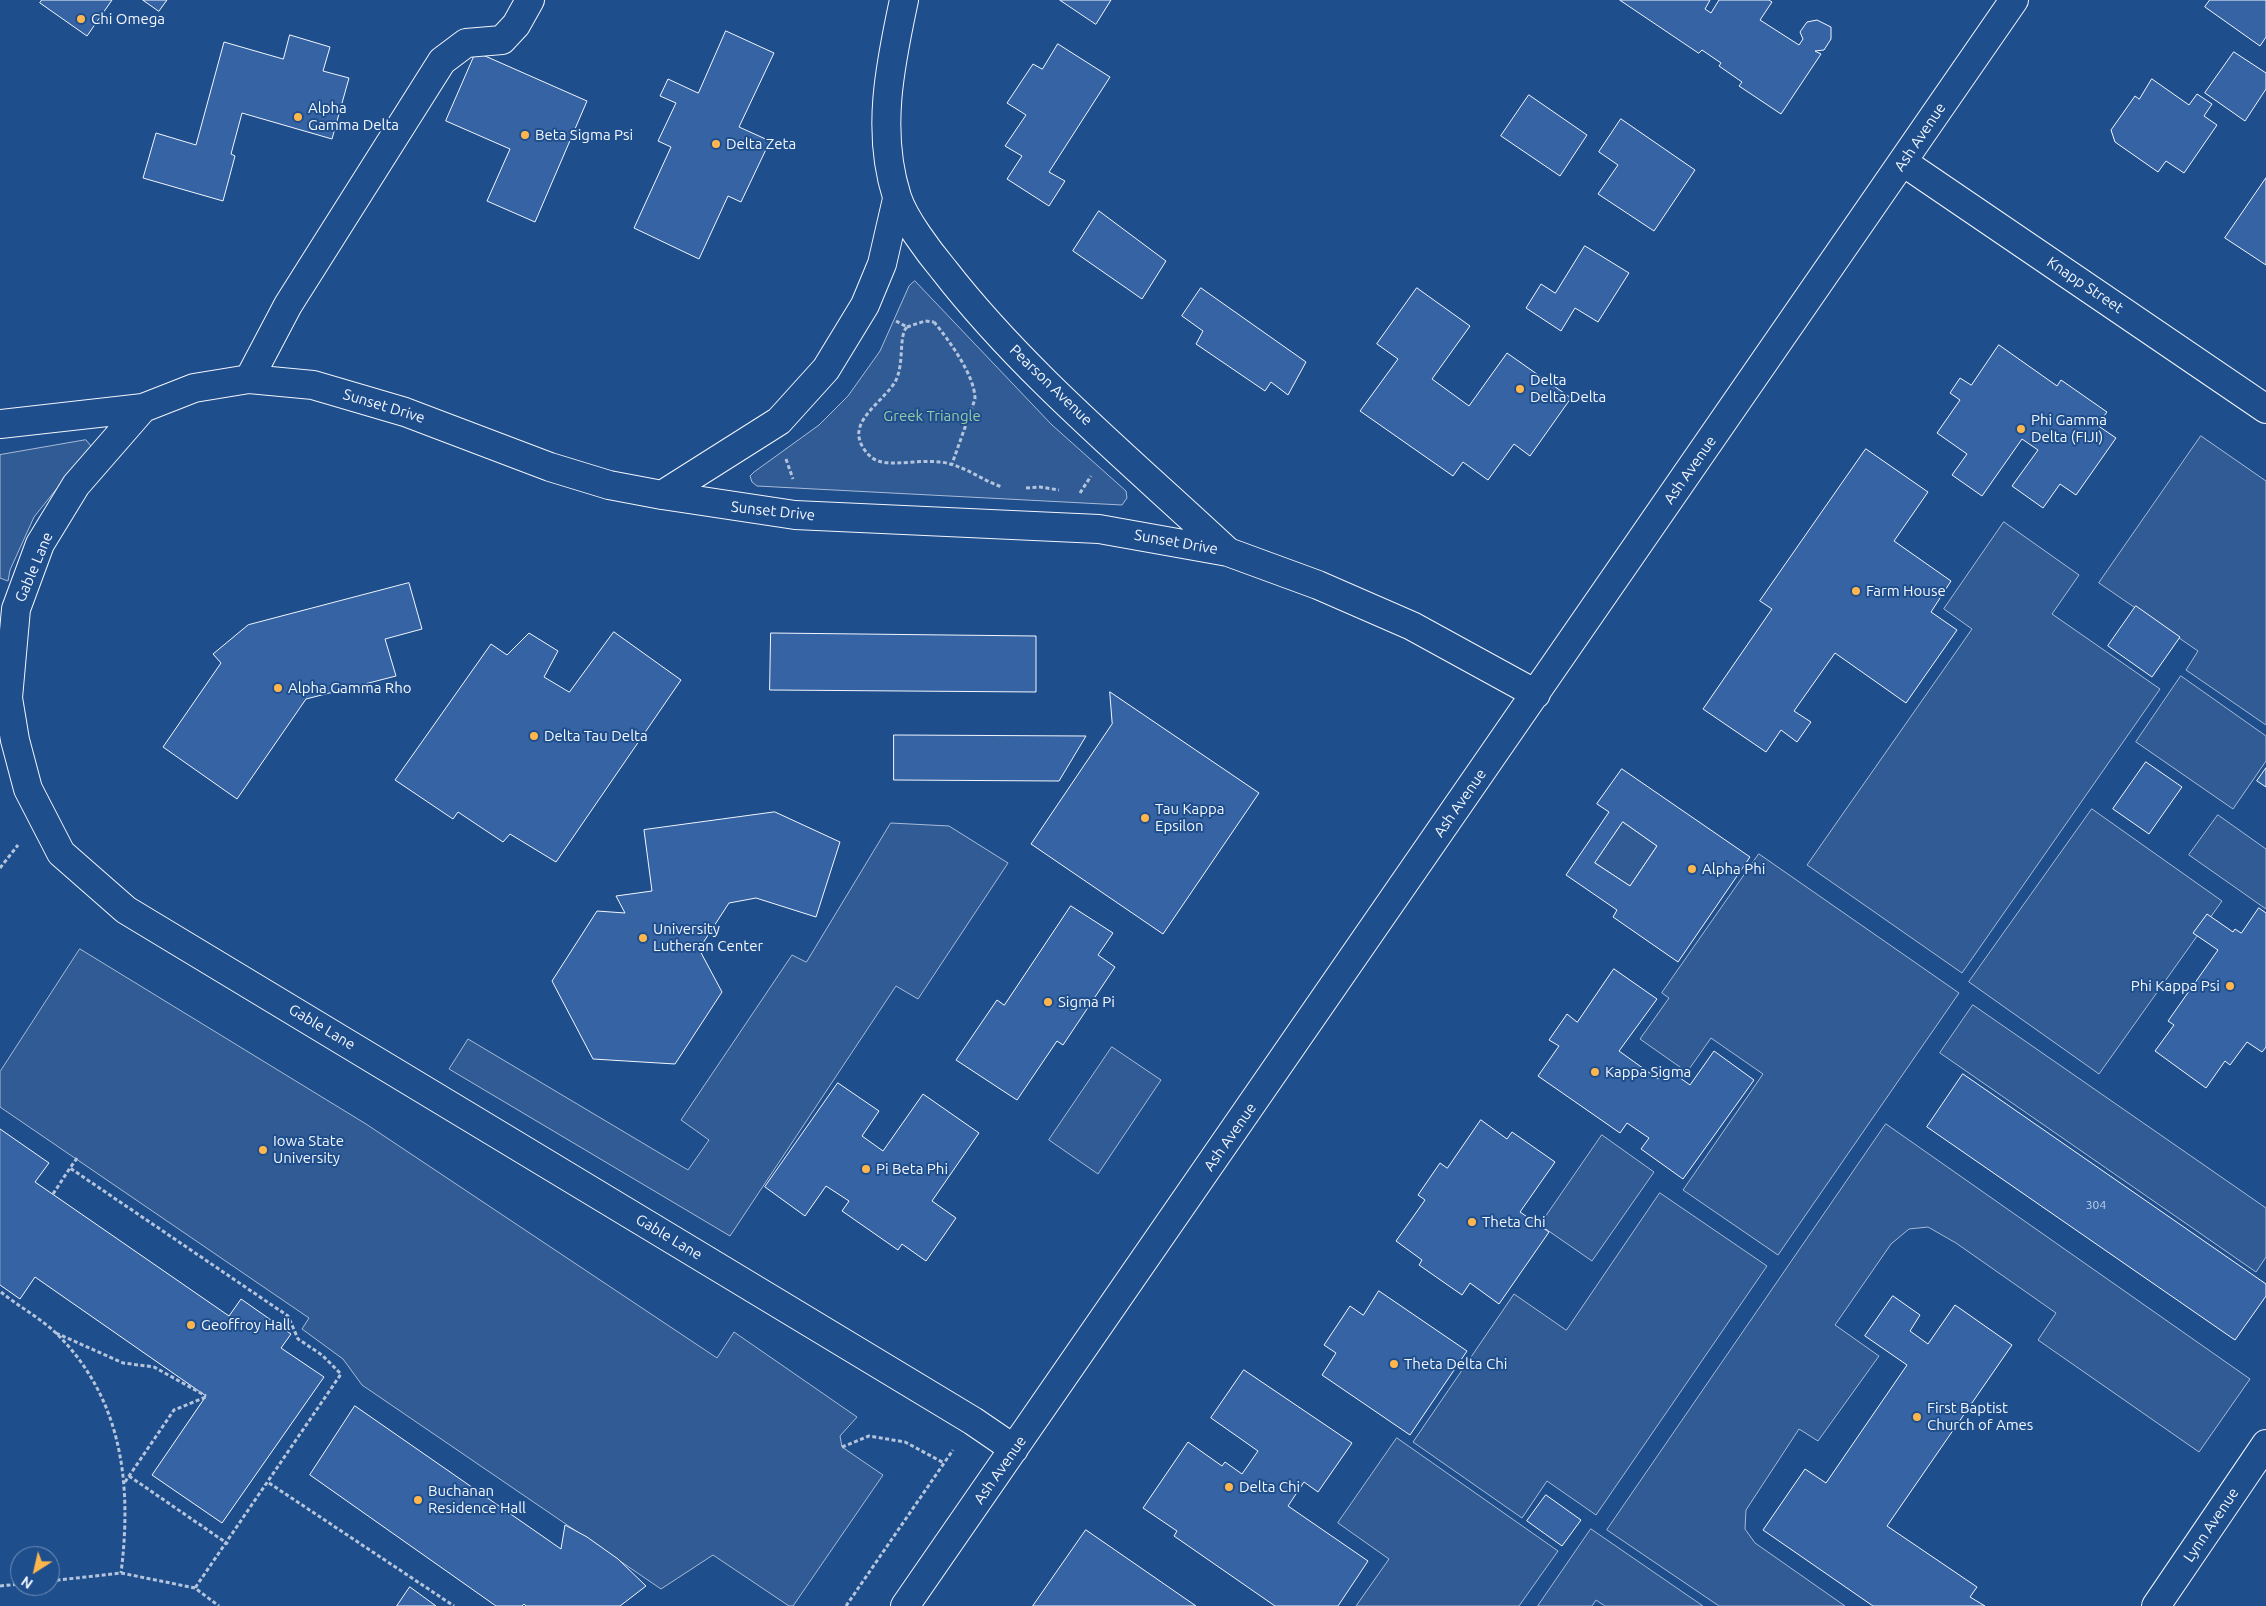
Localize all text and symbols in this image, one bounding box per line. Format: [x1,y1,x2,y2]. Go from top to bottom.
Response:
place label: Chi Omega [91,10,165,28]
marker: Chi Omega [75,13,87,25]
place label: Alpha Gamma Delta [308,99,399,134]
street label: Ash Avenue [1890,99,1950,175]
marker: Alpha Gamma Delta [292,111,304,123]
place label: Beta Sigma Psi [535,126,633,144]
marker: Beta Sigma Psi [519,129,531,141]
place label: Delta Zeta [726,135,796,153]
marker: Delta Zeta [710,138,722,150]
street label: Knapp Street [2043,253,2127,317]
street label: Pearson Avenue [1006,341,1096,429]
place label: Delta Delta Delta [1530,371,1606,406]
marker: Delta Delta Delta [1514,383,1526,395]
street label: Sunset Drive [341,385,427,427]
park label: Greek Triangle [883,407,981,425]
place label: Phi Gamma Delta (FIJI) [2031,411,2107,446]
marker: Phi Gamma Delta (FIJI) [2015,423,2027,435]
street label: Ash Avenue [1660,432,1720,508]
street label: Sunset Drive [730,498,816,524]
street label: Sunset Drive [1133,526,1219,558]
street label: Gable Lane [11,529,57,605]
place label: Farm House [1866,582,1946,600]
marker: Farm House [1850,585,1862,597]
place label: Alpha Gamma Rho [288,679,412,697]
marker: Alpha Gamma Rho [272,682,284,694]
place label: Delta Tau Delta [544,727,648,745]
marker: Delta Tau Delta [528,730,540,742]
street label: Ash Avenue [1430,765,1490,841]
place label: Tau Kappa Epsilon [1155,800,1225,835]
marker: Tau Kappa Epsilon [1139,812,1151,824]
place label: Alpha Phi [1702,860,1765,878]
marker: Alpha Phi [1686,863,1698,875]
place label: University Lutheran Center [653,920,763,955]
marker: University Lutheran Center [637,932,649,944]
place label: Phi Kappa Psi [2131,977,2220,995]
marker: Phi Kappa Psi [2224,980,2236,992]
place label: Sigma Pi [1058,993,1115,1011]
marker: Sigma Pi [1042,996,1054,1008]
street label: Gable Lane [286,1000,358,1054]
place label: Kappa Sigma [1605,1063,1691,1081]
marker: Kappa Sigma [1589,1066,1601,1078]
street label: Ash Avenue [1200,1099,1260,1175]
place label: Iowa State University [273,1132,344,1167]
marker: Iowa State University [257,1144,269,1156]
place label: Pi Beta Phi [876,1160,948,1178]
marker: Pi Beta Phi [860,1163,872,1175]
house number: 304 [2086,1198,2106,1212]
street label: Gable Lane [633,1210,705,1264]
place label: Theta Chi [1482,1213,1546,1231]
marker: Theta Chi [1466,1216,1478,1228]
place label: Geoffroy Hall [201,1316,291,1334]
marker: Geoffroy Hall [185,1319,197,1331]
place label: Theta Delta Chi [1404,1355,1507,1373]
marker: Theta Delta Chi [1388,1358,1400,1370]
place label: First Baptist Church of Ames [1927,1399,2033,1434]
marker: First Baptist Church of Ames [1911,1411,1923,1423]
street label: Ash Avenue [970,1432,1030,1508]
place label: Delta Chi [1239,1478,1300,1496]
marker: Delta Chi [1223,1481,1235,1493]
place label: Buchanan Residence Hall [428,1482,526,1517]
street label: Lynn Avenue [2180,1484,2242,1566]
marker: Buchanan Residence Hall [412,1494,424,1506]
north arrow [10,1546,60,1596]
text: N [18,1573,36,1592]

